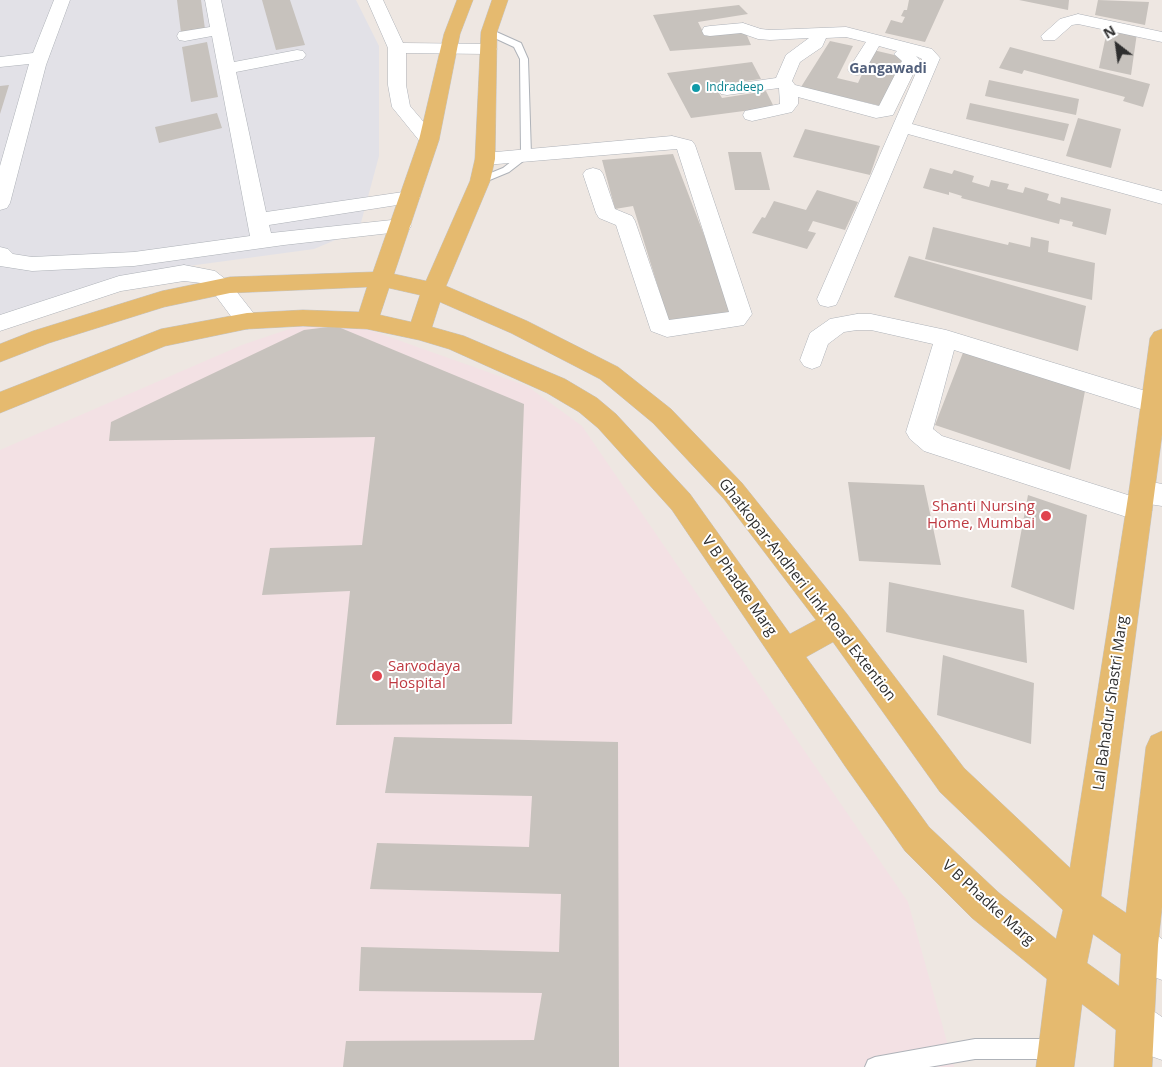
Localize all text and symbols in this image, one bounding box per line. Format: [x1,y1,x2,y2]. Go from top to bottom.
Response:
north arrow [1092,20,1142,70]
text: N [1100,21,1119,43]
district label: Gangawadi [849,61,927,77]
place label: Indradeep [706,81,764,95]
marker: Indradeep [690,82,702,94]
street label: Ghatkopar-Andheri Link Road Extention [715,475,899,705]
place label: Shanti Nursing Home, Mumbai [927,498,1035,533]
marker: Shanti Nursing Home, Mumbai [1039,509,1053,523]
street label: V B Phadke Marg [698,532,780,640]
street label: Lal Bahadur Shastri Marg [1090,615,1132,791]
place label: Sarvodaya Hospital [388,658,461,693]
marker: Sarvodaya Hospital [370,669,384,683]
street label: V B Phadke Marg [938,857,1038,949]

